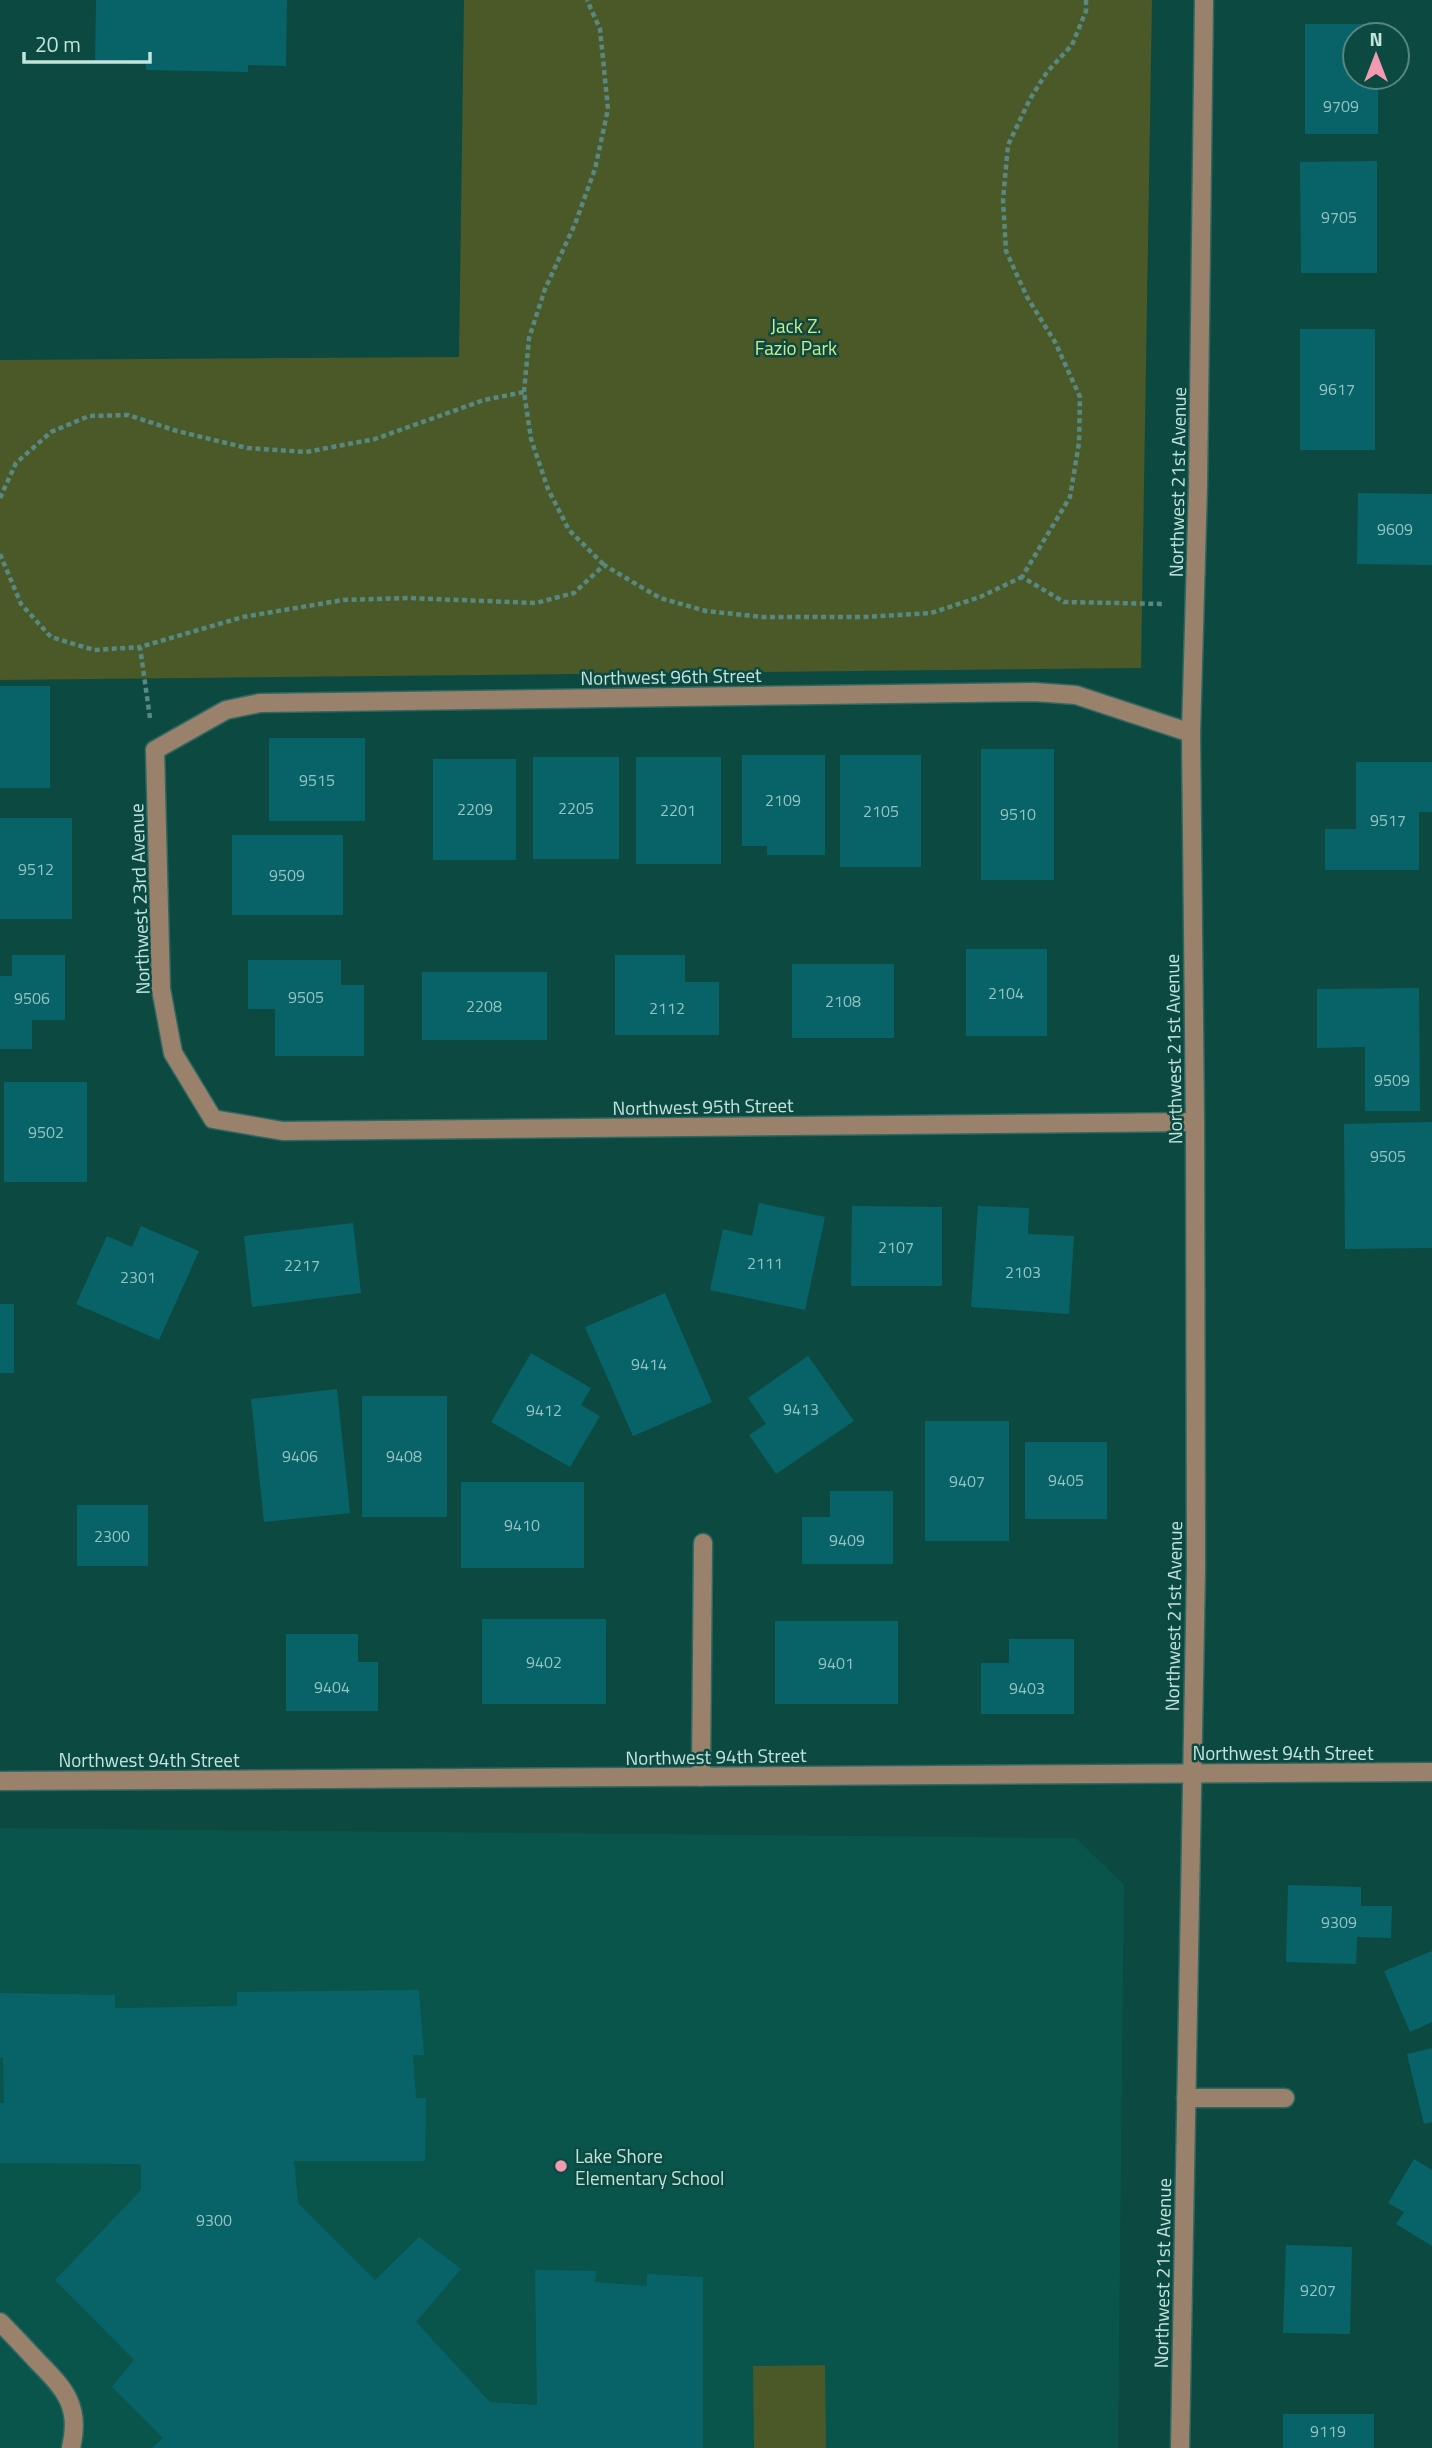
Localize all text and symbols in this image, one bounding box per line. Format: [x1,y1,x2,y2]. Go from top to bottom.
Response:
scale bar [24,21,150,65]
north arrow [1341,21,1411,91]
text: N [1369,24,1383,53]
text: 20 m [35,28,81,60]
house number: 9709 [1323,94,1359,118]
house number: 9705 [1321,205,1357,229]
park label: Jack Z. Fazio Park [755,311,837,362]
house number: 9617 [1319,377,1355,401]
street label: Northwest 21st Avenue [1161,387,1193,577]
house number: 9609 [1377,517,1413,541]
street label: Northwest 96th Street [580,660,762,692]
house number: 9515 [299,768,335,792]
house number: 2109 [765,788,801,812]
house number: 2205 [558,796,594,820]
house number: 2209 [457,797,493,821]
house number: 2201 [660,798,696,822]
house number: 2105 [863,799,899,823]
house number: 9510 [1000,802,1036,826]
street label: Northwest 23rd Avenue [121,803,157,995]
house number: 9517 [1370,808,1406,832]
house number: 9512 [18,857,54,881]
house number: 9509 [269,863,305,887]
street label: Northwest 21st Avenue [1157,954,1189,1144]
house number: 2104 [988,981,1024,1005]
house number: 9505 [288,985,324,1009]
house number: 9506 [14,986,50,1010]
house number: 2108 [825,989,861,1013]
house number: 2208 [466,994,502,1018]
house number: 2112 [649,996,685,1020]
house number: 9509 [1374,1068,1410,1092]
street label: Northwest 95th Street [612,1090,794,1122]
house number: 9502 [28,1120,64,1144]
house number: 9505 [1370,1144,1406,1168]
house number: 2107 [878,1235,914,1259]
house number: 2111 [747,1251,783,1275]
house number: 2217 [284,1253,320,1277]
house number: 2103 [1005,1260,1041,1284]
house number: 2301 [120,1265,156,1289]
house number: 9414 [631,1352,667,1376]
house number: 9413 [783,1397,819,1421]
house number: 9412 [526,1398,562,1422]
house number: 9406 [282,1444,318,1468]
house number: 9408 [386,1444,422,1468]
house number: 9405 [1048,1468,1084,1492]
house number: 9407 [949,1469,985,1493]
house number: 9410 [504,1513,540,1537]
street label: Northwest 21st Avenue [1157,1521,1189,1711]
house number: 2300 [94,1524,130,1548]
house number: 9409 [829,1528,865,1552]
house number: 9402 [526,1650,562,1674]
house number: 9401 [818,1651,854,1675]
house number: 9404 [314,1675,350,1699]
house number: 9403 [1009,1676,1045,1700]
street label: Northwest 94th Street [1192,1738,1374,1767]
street label: Northwest 94th Street [625,1740,807,1772]
street label: Northwest 94th Street [58,1745,240,1774]
house number: 9309 [1321,1910,1357,1934]
place label: Lake Shore Elementary School [575,2141,724,2192]
marker: Lake Shore Elementary School [553,2158,569,2174]
street label: Northwest 21st Avenue [1146,2178,1178,2368]
house number: 9300 [196,2208,232,2232]
house number: 9207 [1300,2278,1336,2302]
house number: 9119 [1310,2419,1346,2443]

